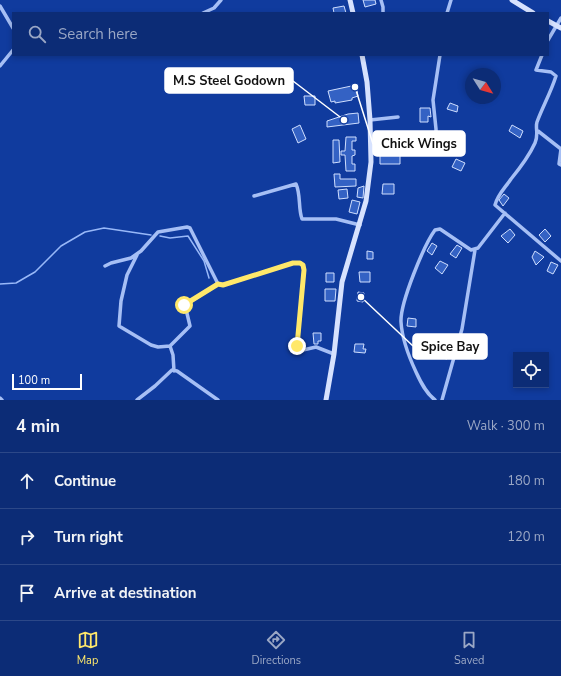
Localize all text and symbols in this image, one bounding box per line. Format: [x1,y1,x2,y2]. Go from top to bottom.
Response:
search box [12,12,549,56]
icon: search [26,23,48,45]
text: Search here [58,24,138,44]
callout: M.S Steel Godown [165,68,293,93]
north arrow [465,68,501,104]
text: M.S Steel Godown [173,72,285,90]
callout: Chick Wings [373,131,465,156]
text: Chick Wings [381,135,457,153]
route start [175,296,193,314]
callout: Spice Bay [413,334,487,359]
route end [288,337,306,355]
text: Spice Bay [421,338,480,356]
map controls [513,352,549,388]
button: locate [513,352,549,388]
scale bar [12,372,82,391]
text: 100 m [18,373,50,388]
text: 4 min [16,415,60,438]
text: Walk · 300 m [467,417,545,435]
icon: ahead [16,470,38,492]
text: Continue [54,471,116,491]
text: 180 m [507,472,545,490]
icon: right [16,526,38,548]
text: Turn right [54,527,123,547]
text: 120 m [507,528,545,546]
icon: arrive [16,582,38,604]
text: Arrive at destination [54,583,197,603]
tab: Map [77,629,99,668]
tab: Directions [252,629,301,668]
tab: Saved [454,629,484,668]

